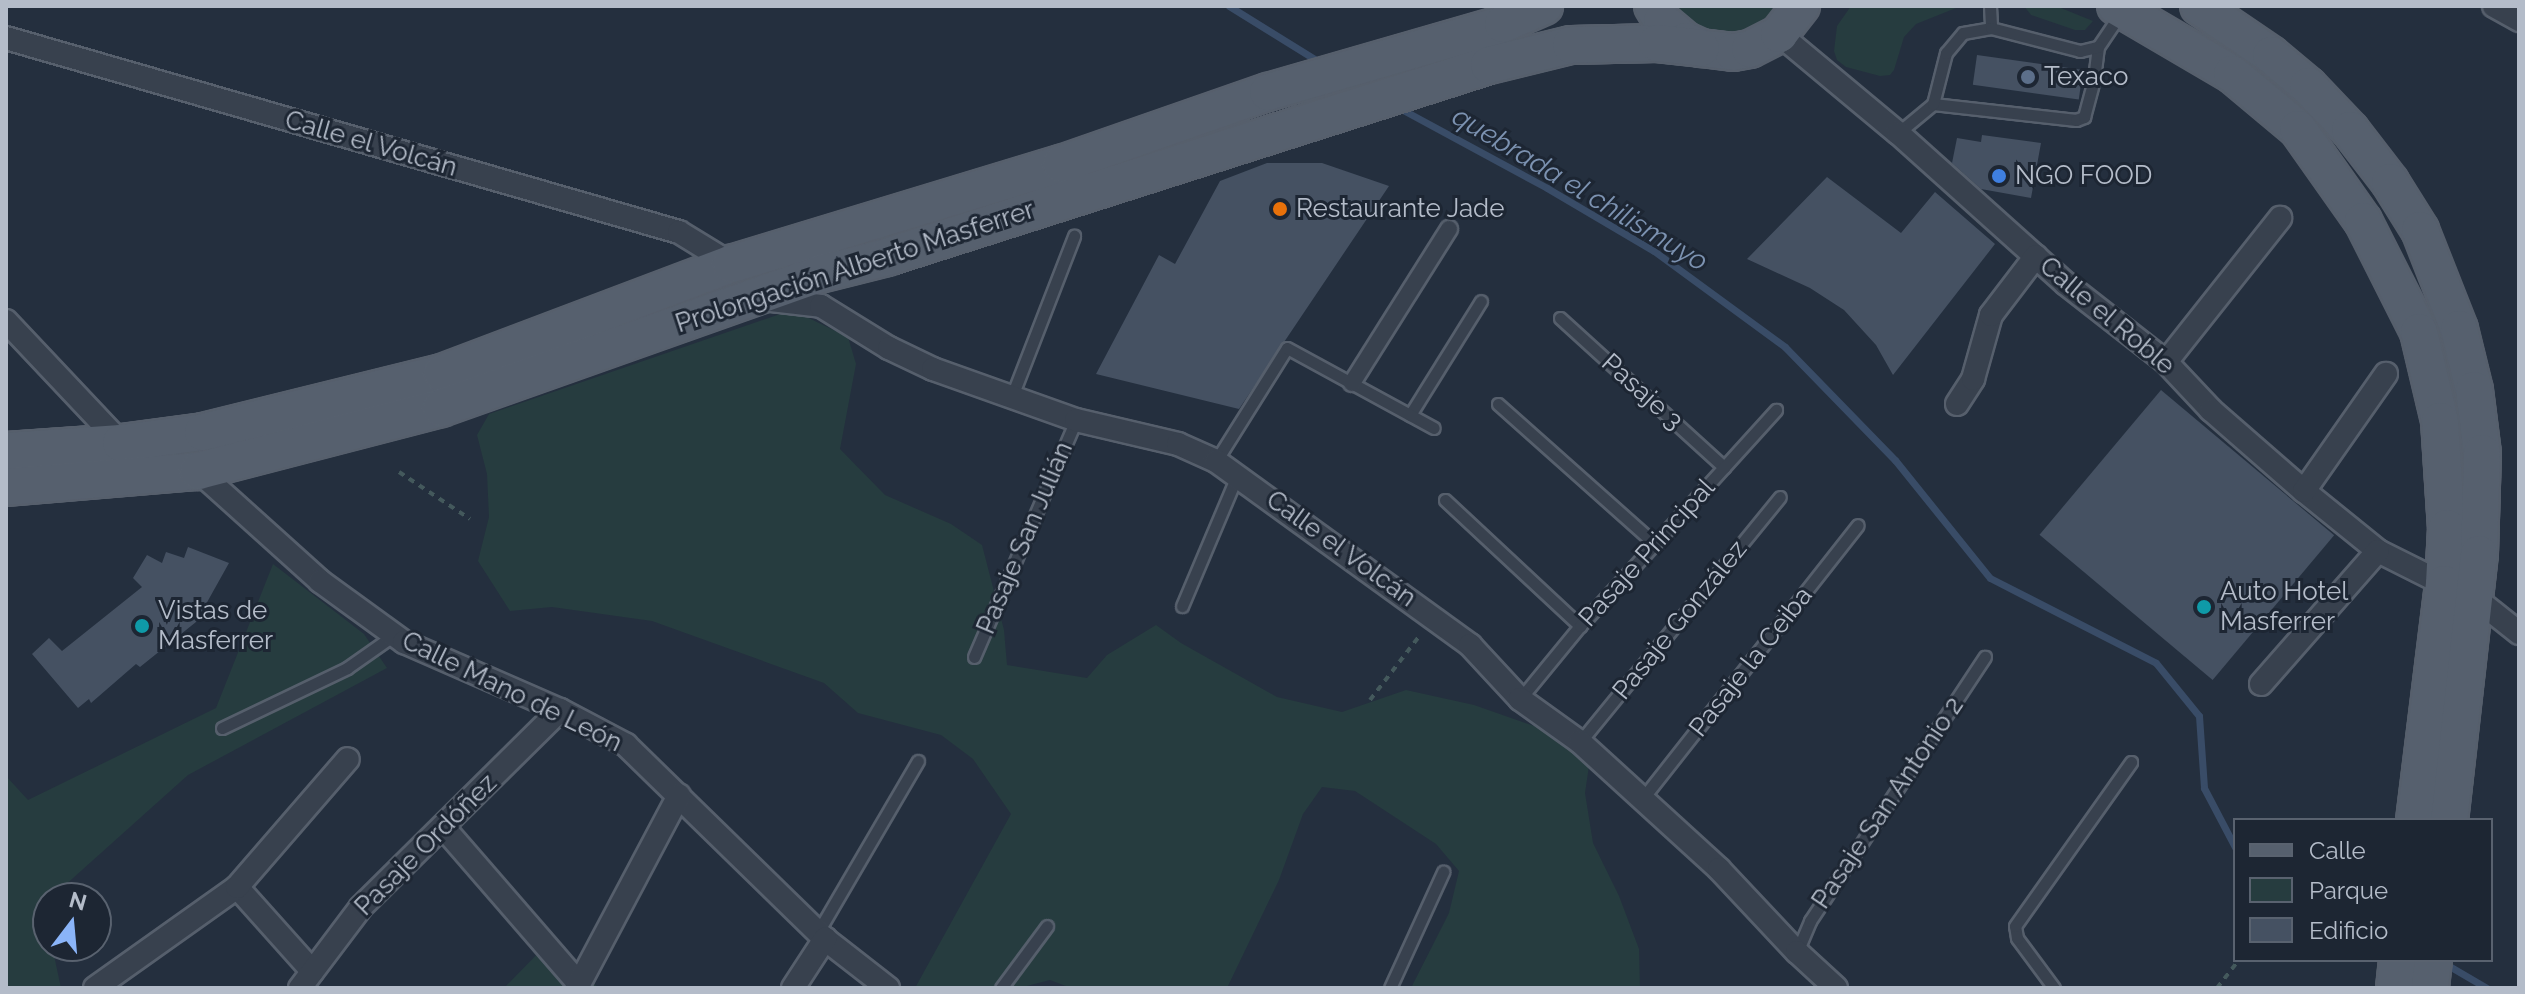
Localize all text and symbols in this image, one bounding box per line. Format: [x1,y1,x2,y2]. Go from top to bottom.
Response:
place label: Texaco [2044,61,2128,93]
marker: Texaco [2019,68,2037,86]
water label: quebrada el chilismuyo [1446,99,1714,279]
street label: Calle el Volcán [281,104,461,184]
place label: NGO FOOD [2015,160,2152,192]
marker: NGO FOOD [1990,167,2008,185]
place label: Restaurante Jade [1296,193,1505,225]
street label: Prolongación Alberto Masferrer [671,194,1039,340]
marker: Restaurante Jade [1271,200,1289,218]
street label: Calle el Roble [2033,250,2181,382]
street label: Pasaje 3 [1595,347,1689,437]
street label: Pasaje San Julián [970,437,1080,639]
street label: Pasaje Principal [1573,473,1721,633]
street label: Calle el Volcán [1259,484,1423,614]
street label: Pasaje González [1606,534,1754,706]
place label: Auto Hotel Masferrer [2220,576,2348,638]
street label: Pasaje la Ceiba [1683,581,1819,743]
place label: Vistas de Masferrer [158,595,273,656]
marker: Auto Hotel Masferrer [2195,598,2213,616]
marker: Vistas de Masferrer [133,617,151,635]
street label: Calle Mano de León [397,625,627,759]
street label: Pasaje San Antonio 2 [1805,691,1971,915]
street label: Pasaje Ordóñez [349,768,503,922]
legend [2233,818,2493,962]
text: Calle [2309,836,2366,865]
text: Parque [2309,876,2388,905]
north arrow [32,882,112,962]
text: N [66,886,90,916]
text: Edificio [2309,916,2388,945]

